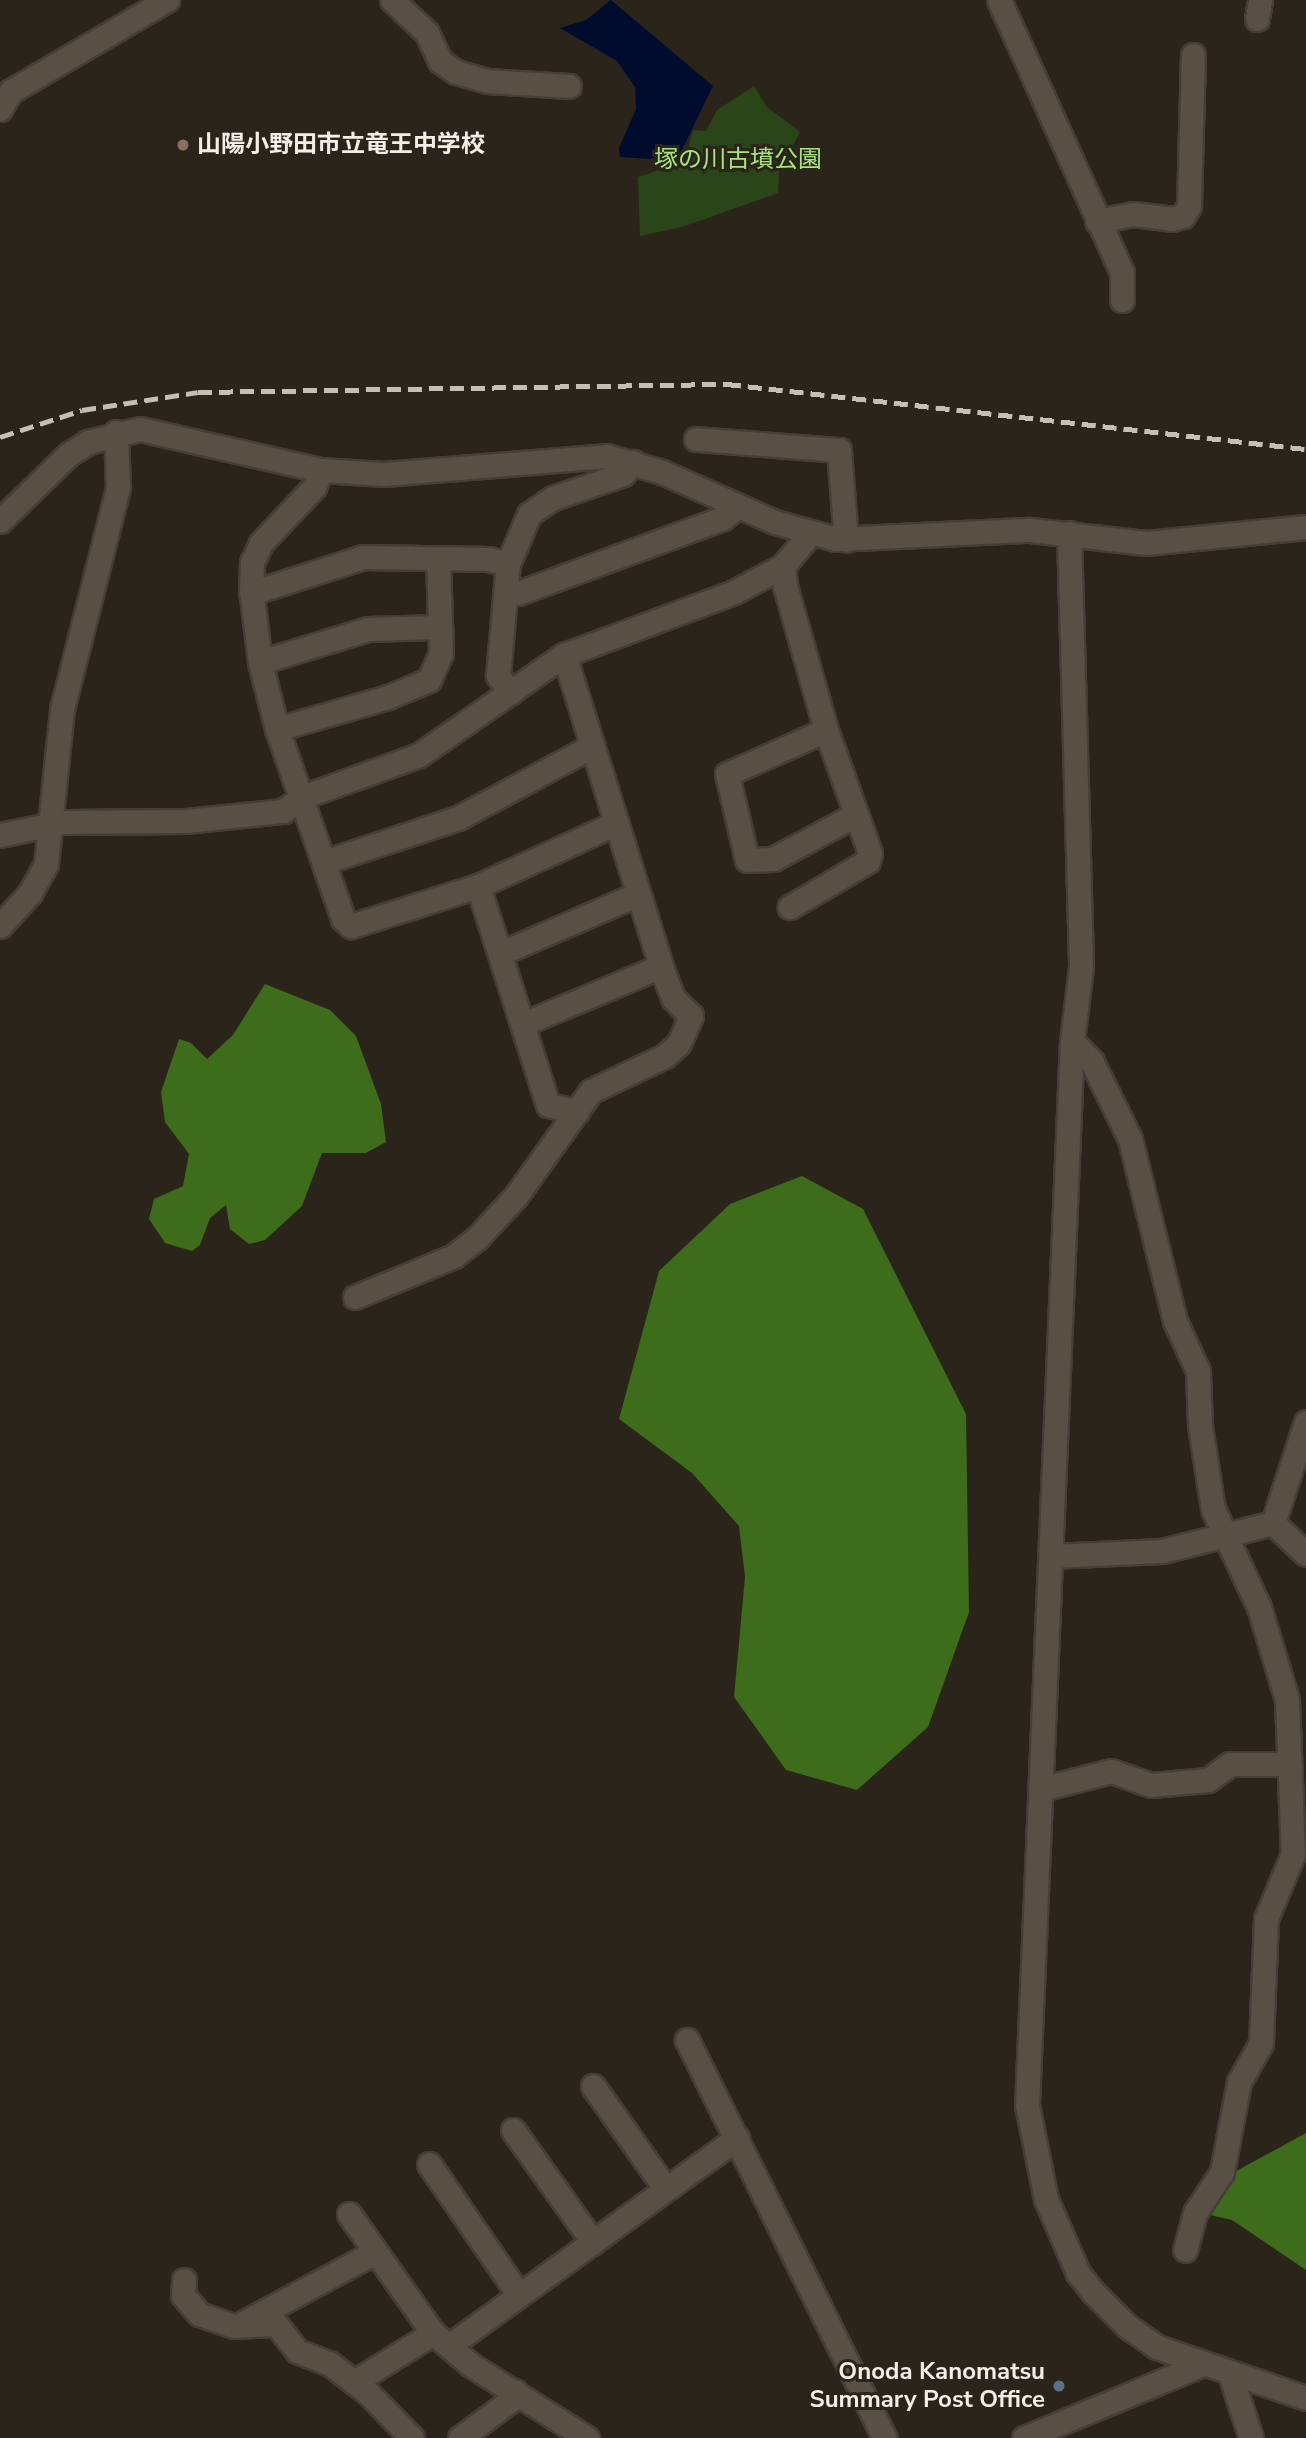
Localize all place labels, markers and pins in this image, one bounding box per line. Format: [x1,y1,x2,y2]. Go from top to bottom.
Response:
place label: 山陽小野田市立竜王中学校 [197,131,485,159]
marker: 山陽小野田市立竜王中学校 [175,137,191,153]
place label: Onoda Kanomatsu Summary Post Office [810,2358,1045,2414]
marker: Onoda Kanomatsu Summary Post Office [1051,2378,1067,2394]

